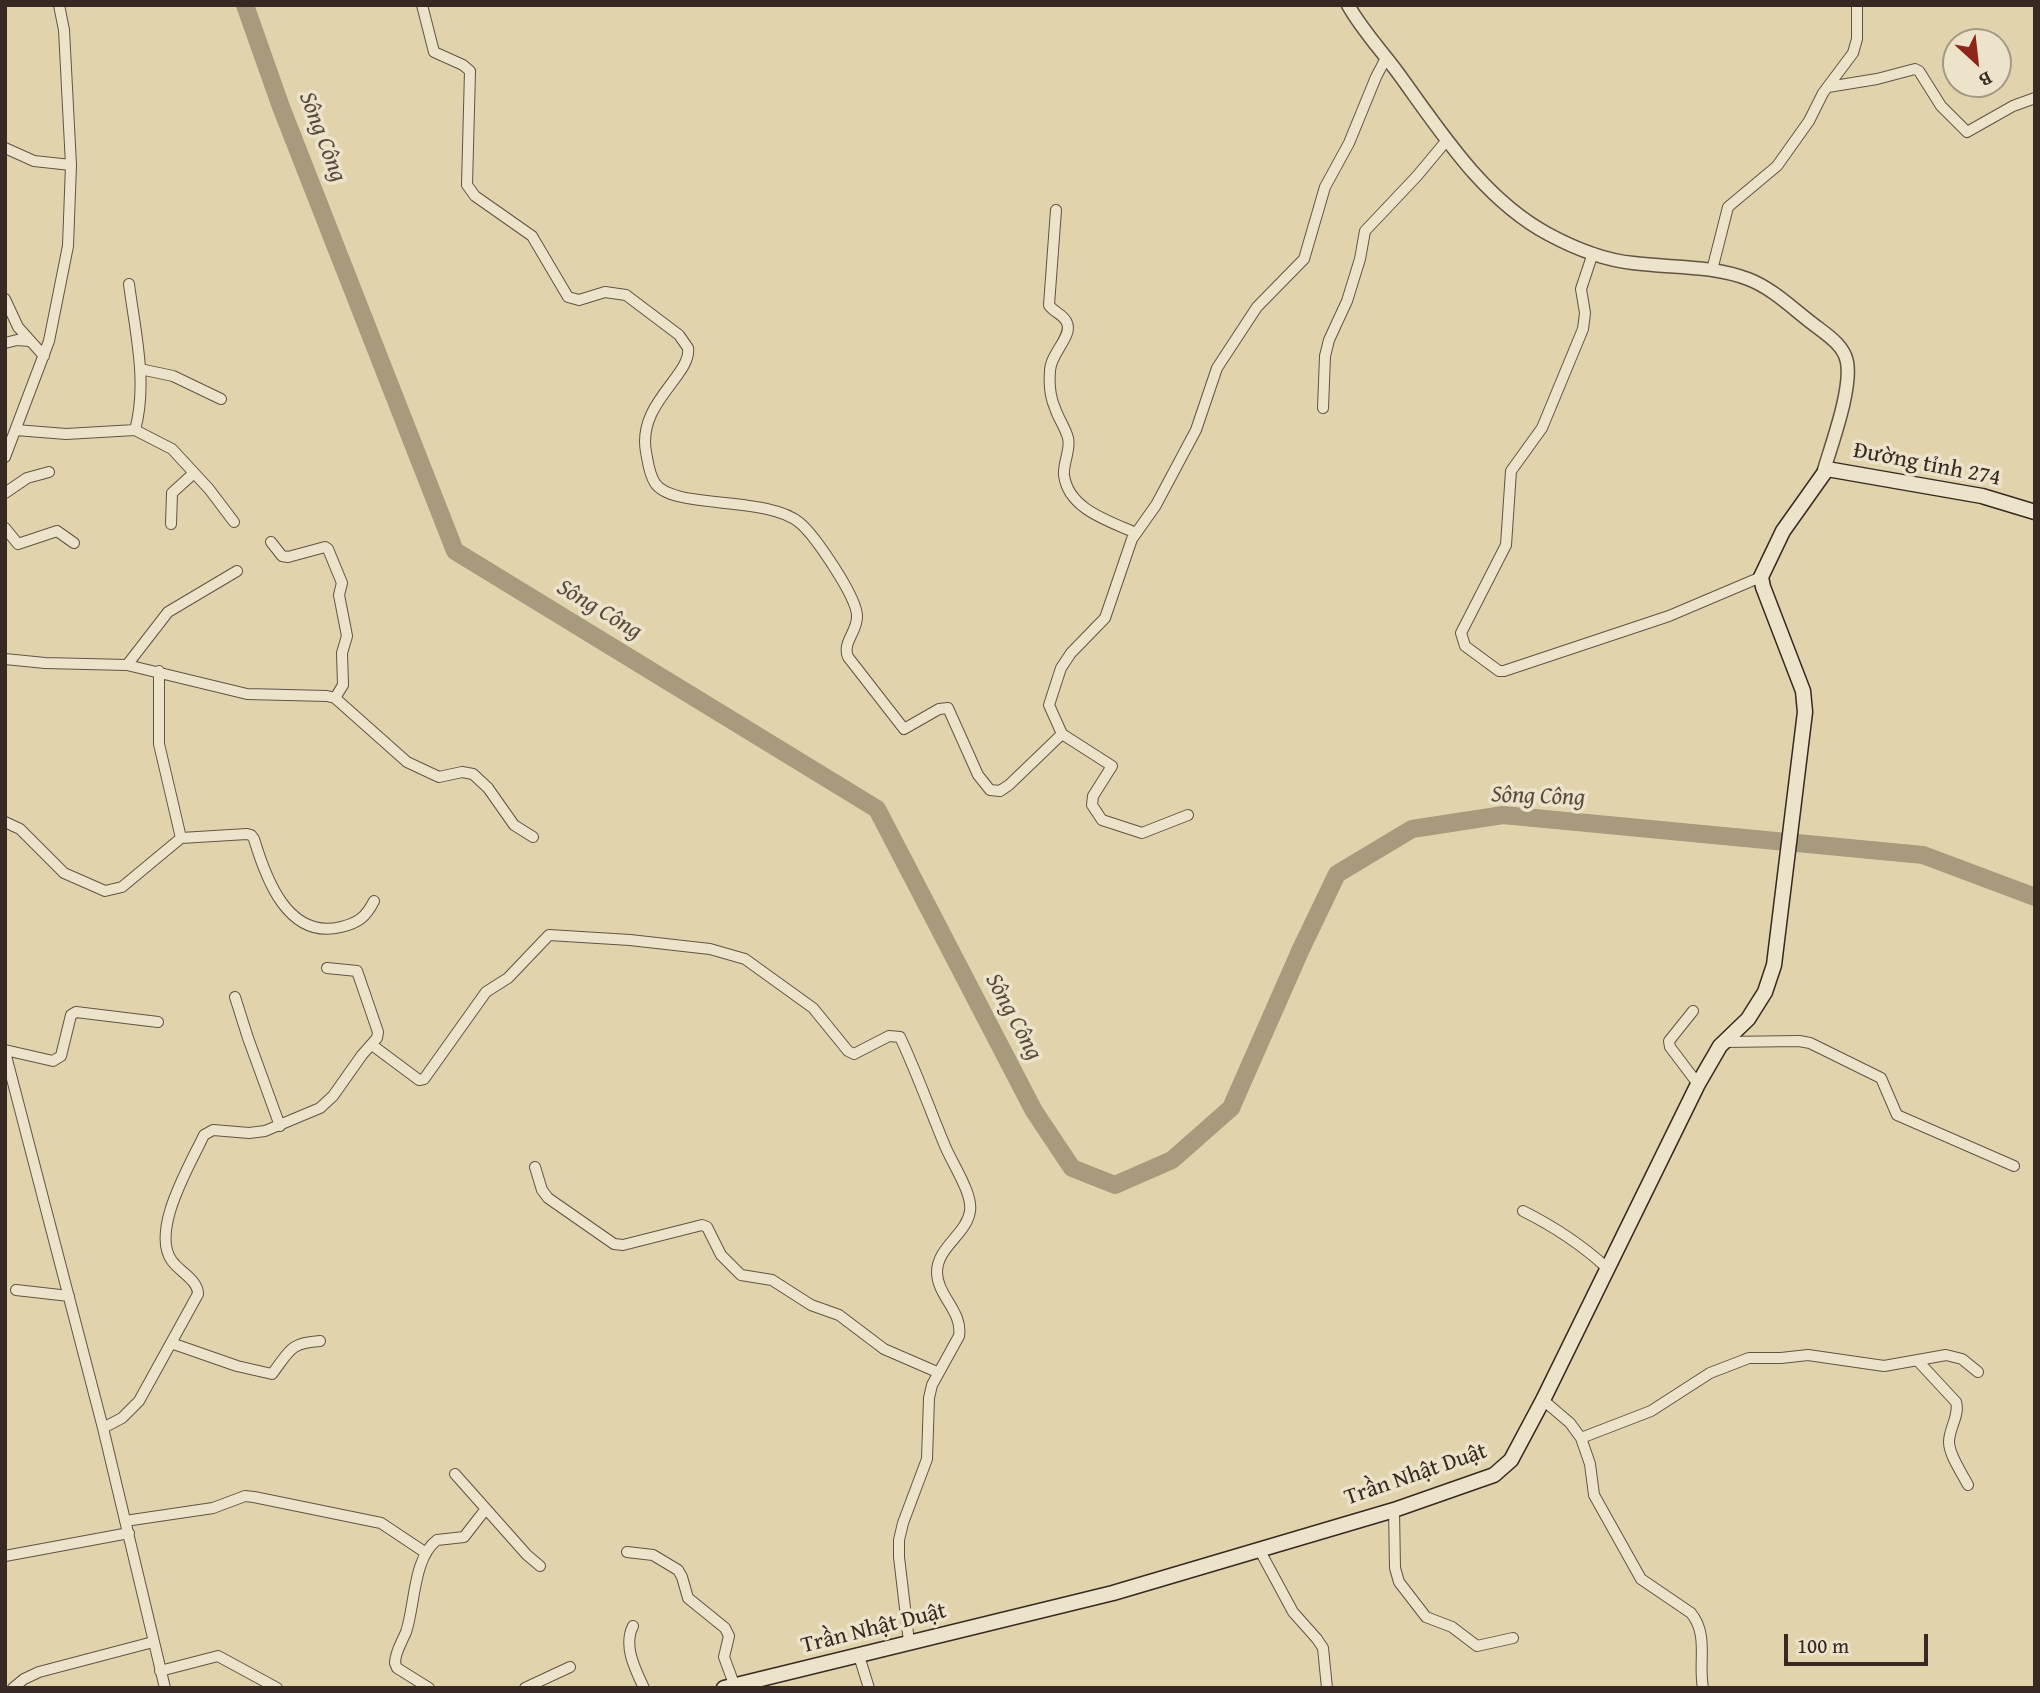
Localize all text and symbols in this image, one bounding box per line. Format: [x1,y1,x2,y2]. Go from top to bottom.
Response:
north arrow [1942,28,2012,98]
text: B [1974,65,1997,95]
water label: Sông Công [292,88,352,186]
street label: Đường tỉnh 274 [1851,437,2003,493]
water label: Sông Công [551,573,647,647]
water label: Sông Công [1490,781,1586,813]
water label: Sông Công [978,969,1048,1065]
street label: Trần Nhật Duật [1341,1438,1491,1512]
street label: Trần Nhật Duật [799,1598,949,1660]
scale bar [1788,1620,1932,1664]
text: 100 m [1797,1630,1849,1661]

